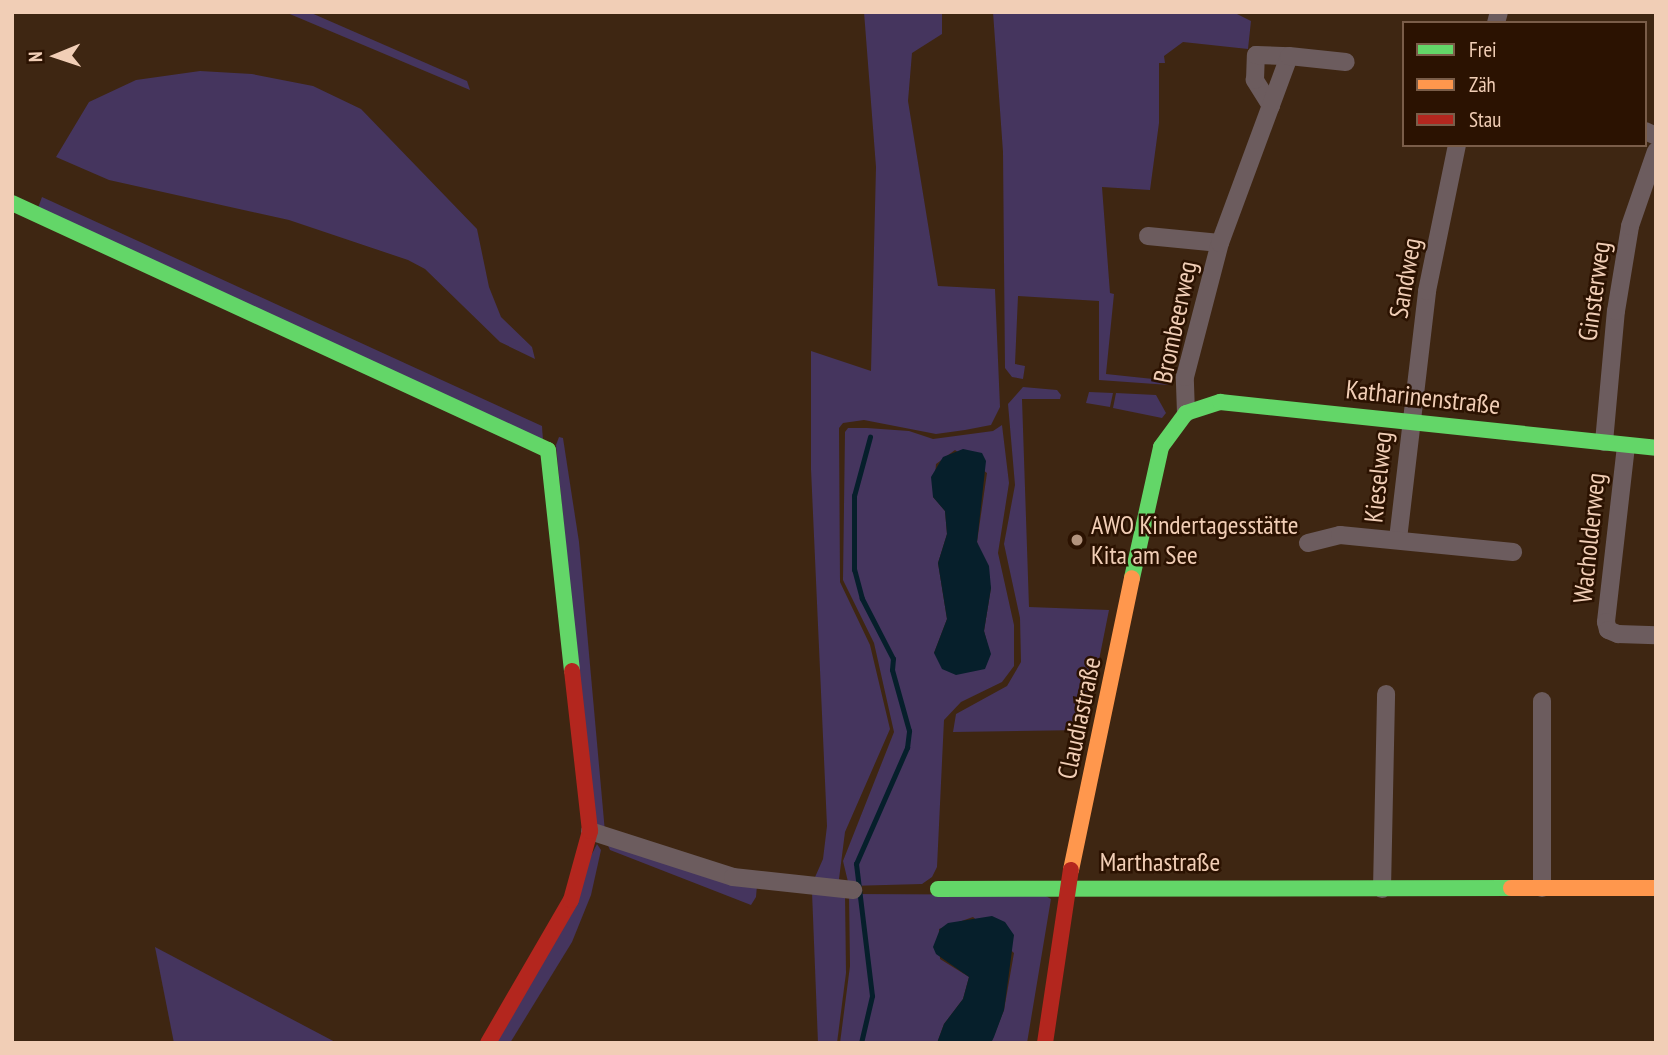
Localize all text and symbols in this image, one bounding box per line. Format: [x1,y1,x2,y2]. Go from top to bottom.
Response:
north arrow [21,21,91,91]
legend [1402,21,1647,147]
text: Frei [1469,36,1497,63]
text: N [23,51,47,62]
text: Zäh [1469,71,1496,98]
text: Stau [1469,106,1501,133]
street label: Sandweg [1383,235,1427,321]
street label: Ginsterweg [1572,239,1616,343]
street label: Brombeerweg [1147,258,1203,386]
street label: Katharinenstraße [1344,373,1502,421]
street label: Kieselweg [1358,430,1398,524]
street label: Wacholderweg [1567,471,1611,605]
place label: AWO Kindertagesstätte Kita am See [1091,509,1299,570]
marker: AWO Kindertagesstätte Kita am See [1069,532,1085,548]
street label: Claudiastraße [1051,654,1107,782]
street label: Marthastraße [1100,846,1220,878]

